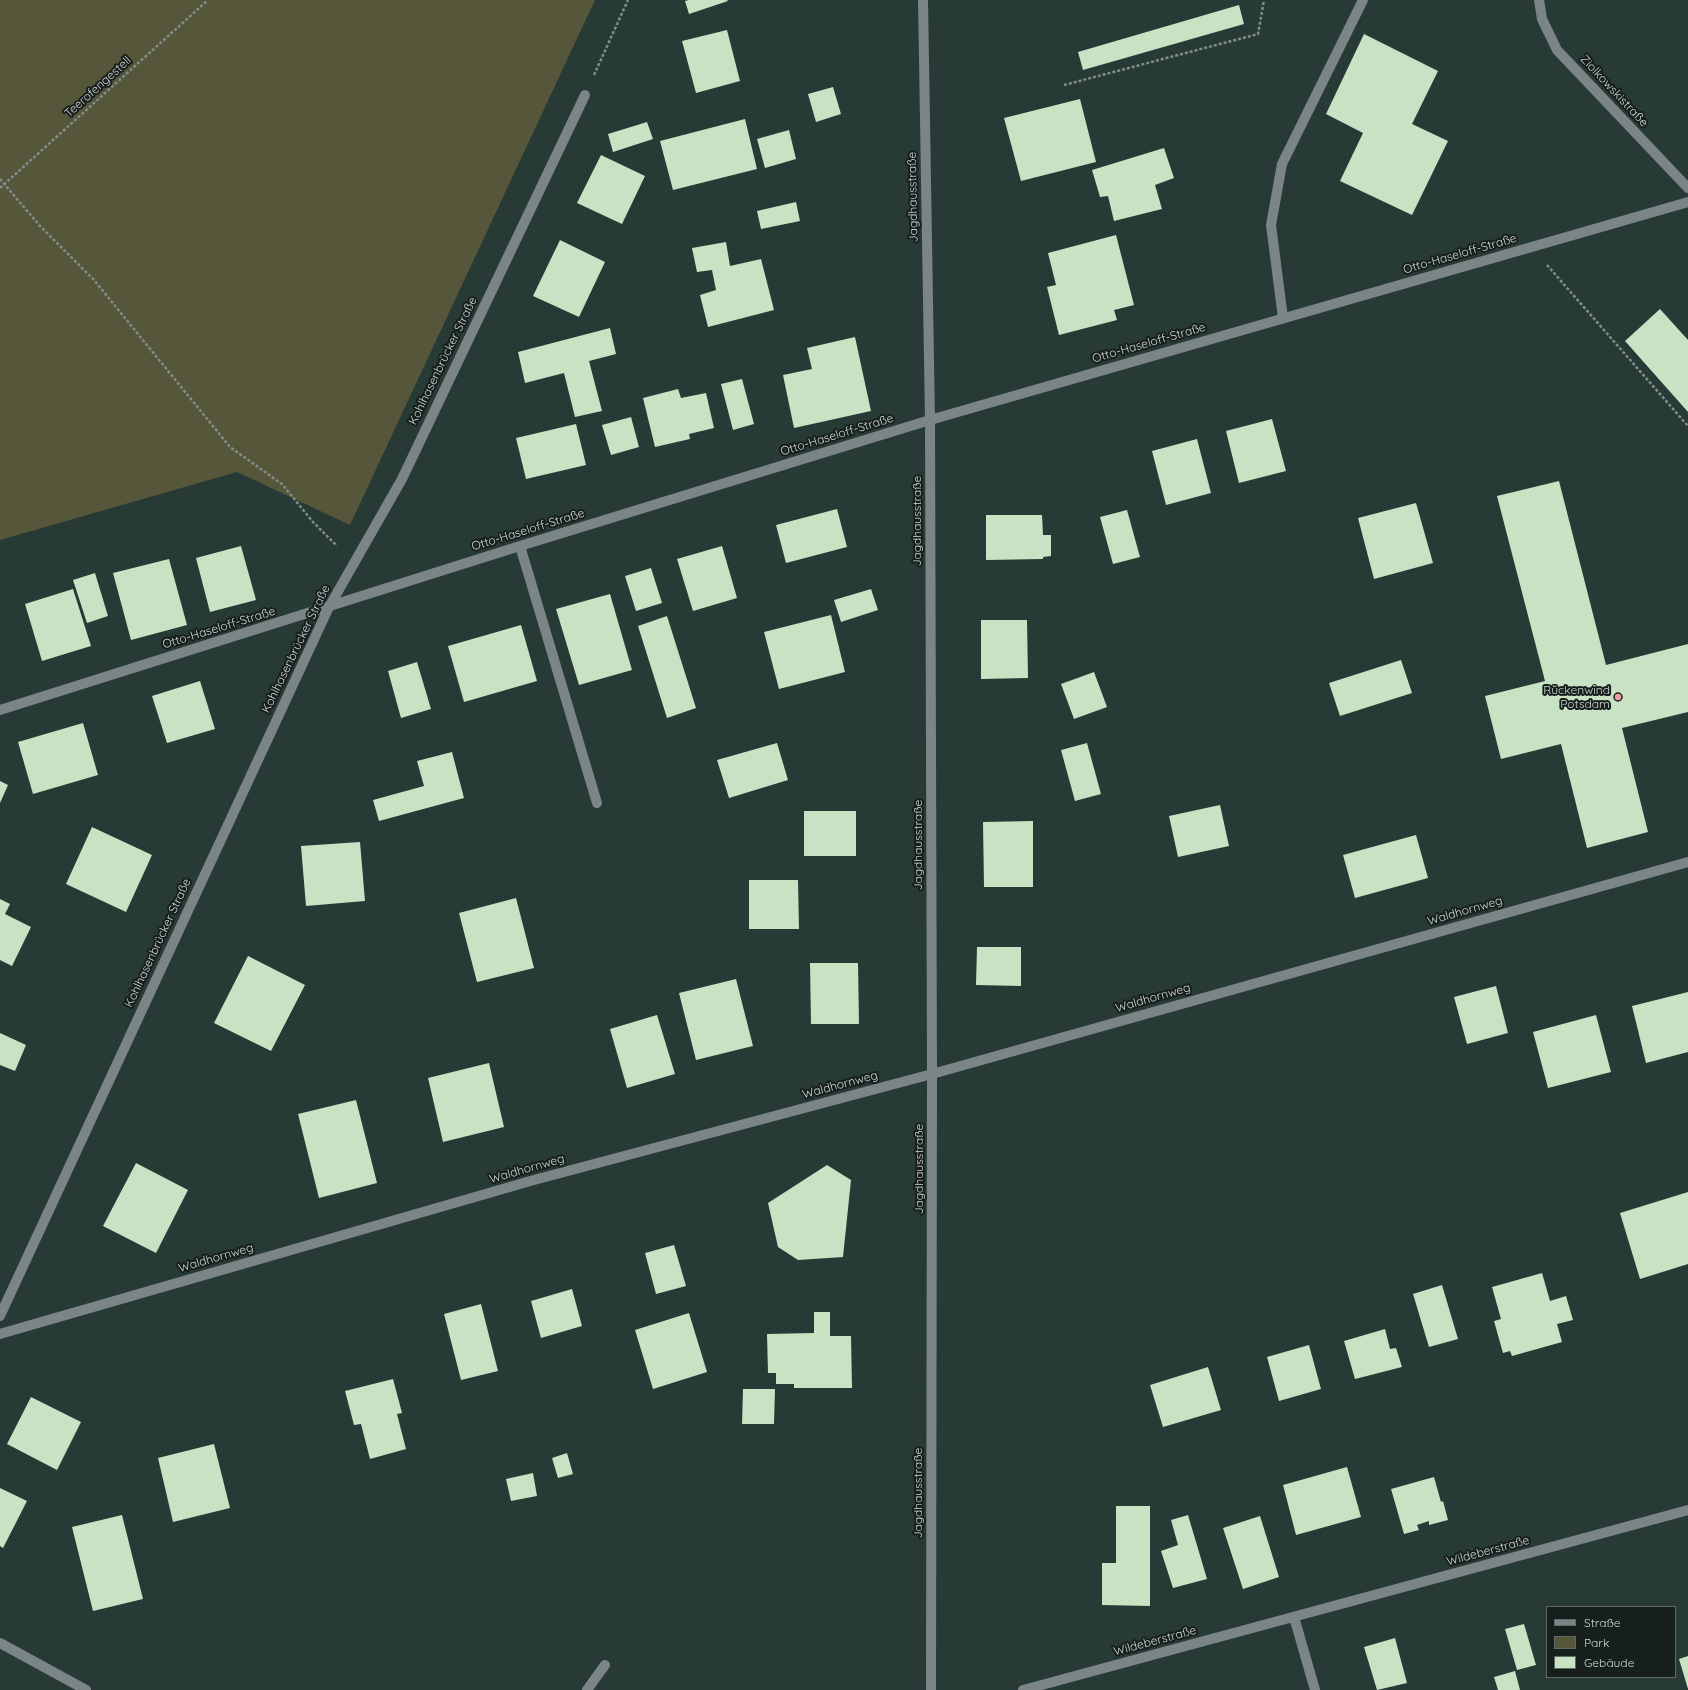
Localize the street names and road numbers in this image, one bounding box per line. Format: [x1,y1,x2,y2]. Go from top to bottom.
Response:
street label: Ziolkowskistraße [1577,52,1651,130]
street label: Teerofengestell [62,53,134,121]
street label: Jagdhausstraße [905,152,921,242]
street label: Otto-Haseloff-Straße [1402,231,1518,277]
street label: Kohlhasenbrücker Straße [406,295,480,427]
street label: Otto-Haseloff-Straße [1091,320,1207,366]
street label: Otto-Haseloff-Straße [779,411,895,459]
street label: Jagdhausstraße [910,476,924,566]
street label: Otto-Haseloff-Straße [470,506,586,554]
street label: Kohlhasenbrücker Straße [259,583,333,715]
street label: Otto-Haseloff-Straße [161,604,277,652]
street label: Jagdhausstraße [911,800,925,890]
street label: Kohlhasenbrücker Straße [122,876,194,1010]
street label: Waldhornweg [1426,893,1504,929]
street label: Waldhornweg [1114,980,1192,1016]
street label: Waldhornweg [801,1068,879,1102]
street label: Jagdhausstraße [912,1124,926,1214]
street label: Waldhornweg [488,1151,566,1187]
street label: Waldhornweg [177,1240,255,1276]
street label: Jagdhausstraße [911,1448,925,1538]
street label: Wildeberstraße [1445,1533,1531,1569]
street label: Wildeberstraße [1112,1623,1198,1659]

